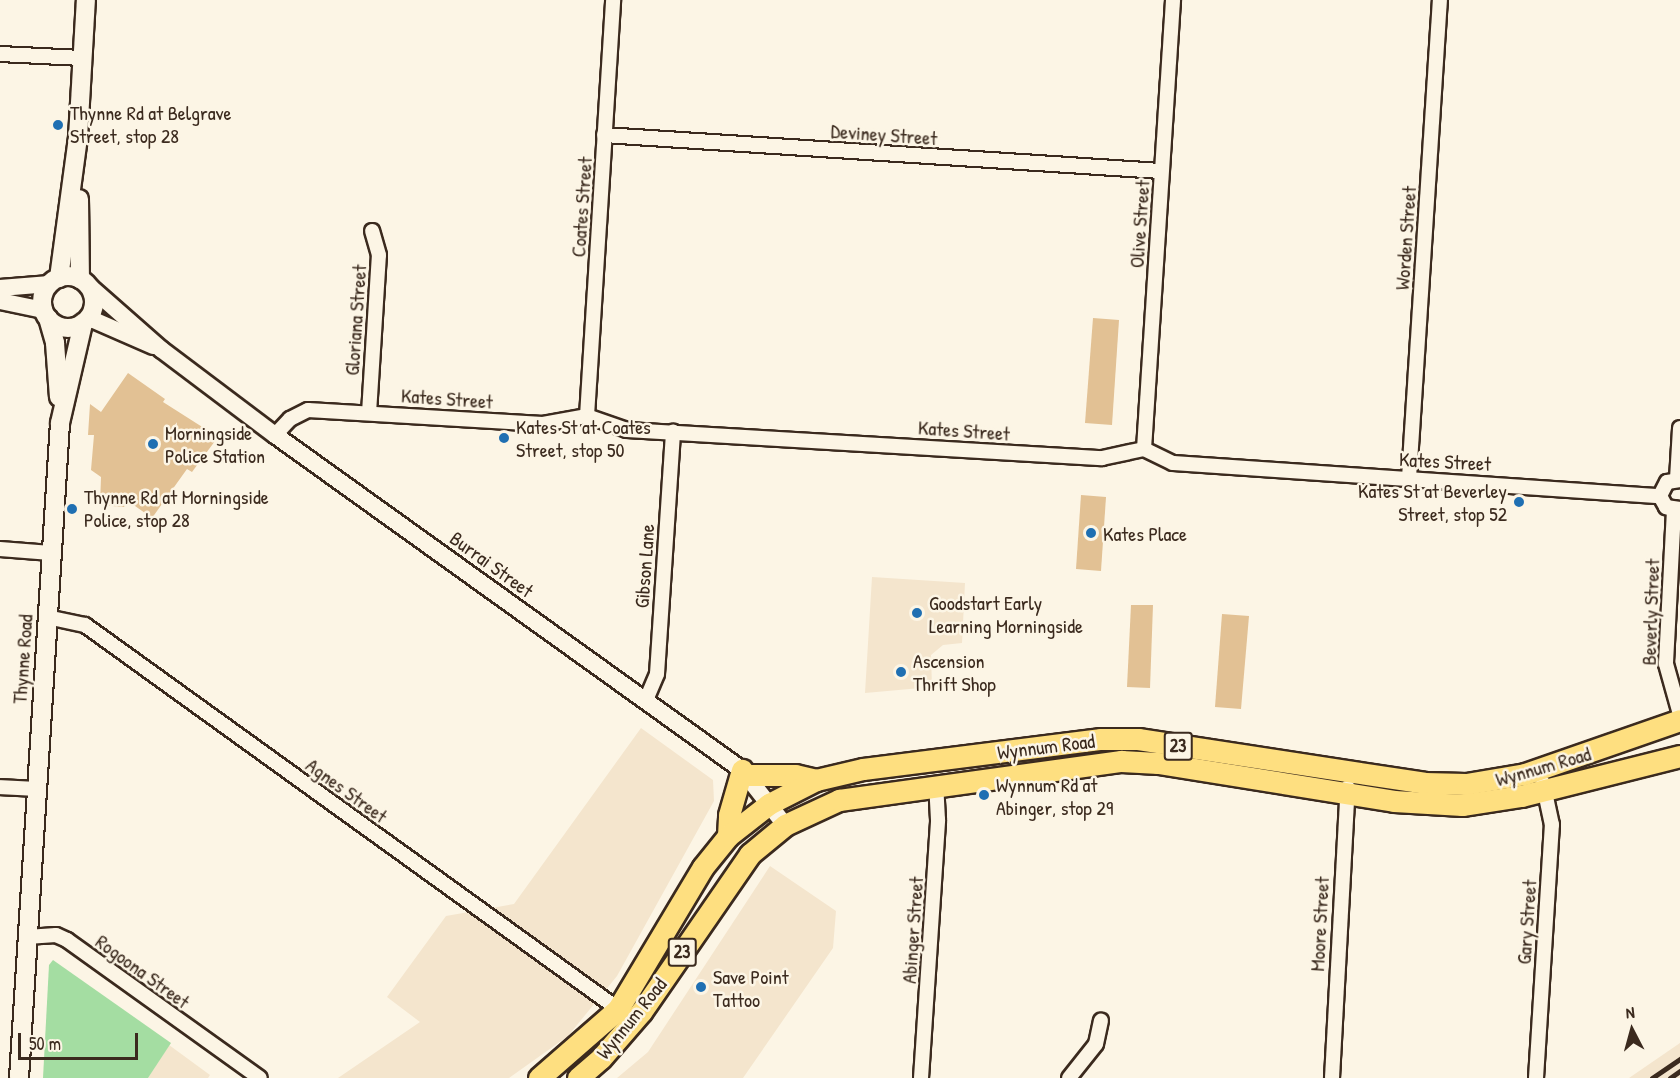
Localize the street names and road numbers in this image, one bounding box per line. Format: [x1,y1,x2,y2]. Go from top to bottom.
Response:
street label: Deviney Street [830,118,938,150]
street label: Coates Street [566,156,596,258]
street label: Olive Street [1124,179,1154,269]
street label: Worden Street [1389,185,1421,291]
street label: Gloriana Street [339,264,371,376]
street label: Kates Street [400,383,494,413]
street label: Kates Street [917,415,1011,445]
street label: Kates Street [1398,447,1492,475]
street label: Gibson Lane [629,523,659,609]
street label: Burrai Street [446,526,538,602]
street label: Beverly Street [1636,558,1664,666]
street label: Thynne Road [7,613,37,705]
street label: Wynnum Road [996,728,1096,764]
road number: 23 [1163,731,1193,761]
street label: Wynnum Road [1493,741,1593,791]
street label: Agnes Street [302,753,392,827]
street label: Abinger Street [896,876,928,984]
street label: Moore Street [1305,876,1333,972]
street label: Gary Street [1511,879,1541,965]
street label: Rogoona Street [91,929,195,1013]
road number: 23 [667,937,697,967]
street label: Wynnum Road [591,972,671,1064]

